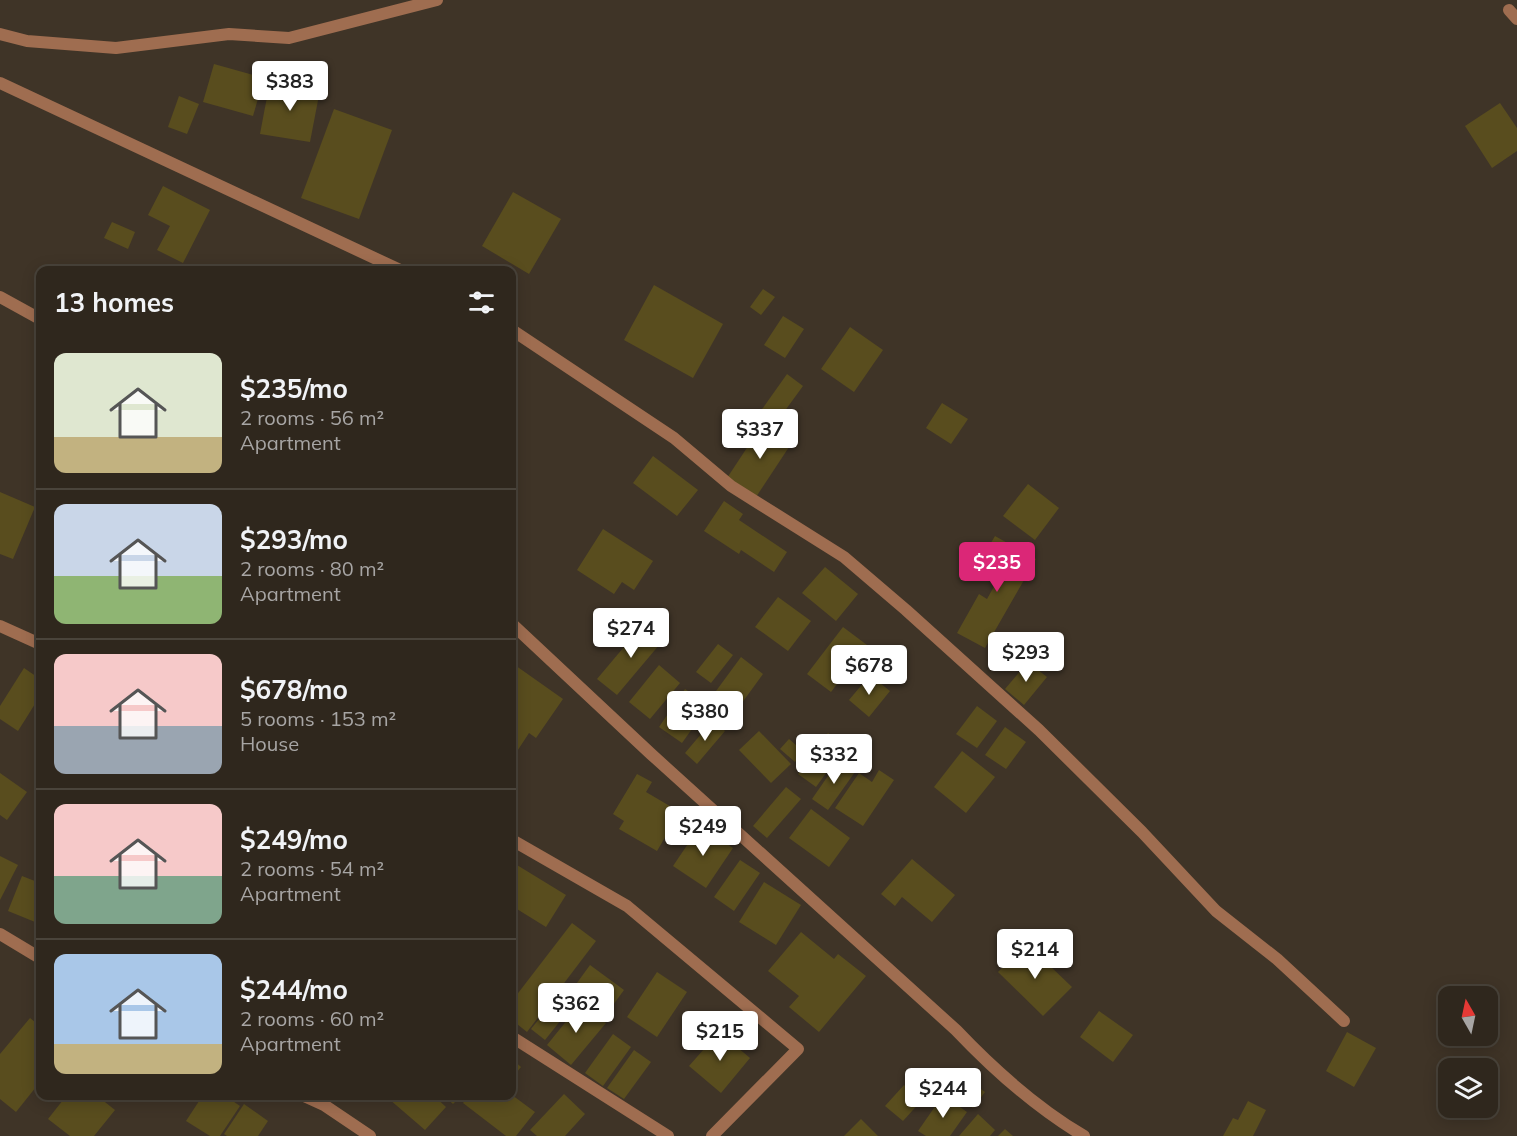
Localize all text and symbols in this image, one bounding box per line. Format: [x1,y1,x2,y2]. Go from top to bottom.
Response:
pin: $383 [254,61,326,112]
text: $383 [266,68,314,93]
text: 13 homes [54,286,174,319]
icon: filters [465,286,498,319]
text: $235/mo [240,372,348,405]
icon: home [102,377,174,449]
text: 2 rooms · 56 m² [240,405,384,430]
pin: $337 [724,409,796,460]
text: $337 [736,416,784,441]
text: Apartment [240,430,341,455]
text: $293/mo [240,523,348,556]
icon: home [102,528,174,600]
pin: $235 [961,542,1033,593]
text: $235 [973,549,1021,574]
text: 2 rooms · 80 m² [240,556,384,581]
text: Apartment [240,581,341,606]
pin: $274 [595,608,667,659]
text: $274 [607,615,655,640]
pin: $293 [990,632,1062,683]
text: $293 [1002,639,1050,664]
pin: $678 [833,645,905,696]
text: $678 [845,652,893,677]
text: $678/mo [240,673,348,706]
icon: home [102,678,174,750]
pin: $380 [669,691,741,742]
text: $380 [681,698,729,723]
text: 5 rooms · 153 m² [240,706,396,731]
text: House [240,731,299,756]
pin: $332 [798,734,870,785]
text: $332 [810,741,858,766]
pin: $249 [667,806,739,857]
text: $249 [679,813,727,838]
text: $249/mo [240,823,348,856]
icon: home [102,828,174,900]
text: 2 rooms · 54 m² [240,856,384,881]
text: Apartment [240,881,341,906]
pin: $214 [999,929,1071,980]
text: $214 [1011,936,1059,961]
text: $244/mo [240,973,348,1006]
icon: home [102,978,174,1050]
pin: $362 [540,983,612,1034]
north arrow [1438,986,1498,1046]
map controls [1438,986,1498,1118]
text: $362 [552,990,600,1015]
text: 2 rooms · 60 m² [240,1006,384,1031]
pin: $215 [684,1011,756,1062]
text: $215 [696,1018,744,1043]
text: Apartment [240,1031,341,1056]
button: layers [1438,1058,1498,1118]
pin: $244 [907,1068,979,1119]
text: $244 [919,1075,967,1100]

